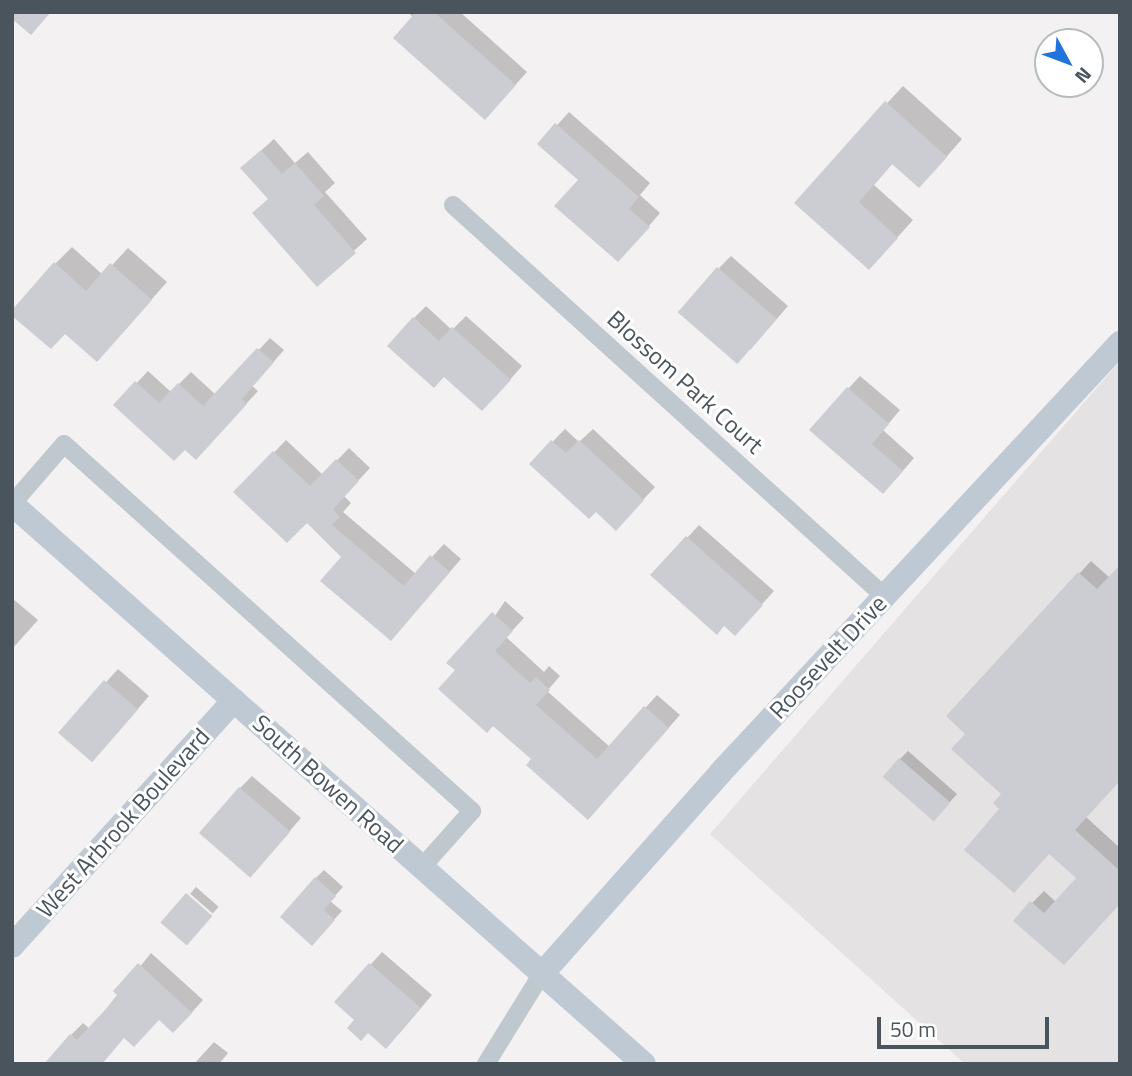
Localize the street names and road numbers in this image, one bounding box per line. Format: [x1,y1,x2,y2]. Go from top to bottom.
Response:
street label: Blossom Park Court [601,305,769,459]
street label: Roosevelt Drive [764,589,892,725]
street label: South Bowen Road [247,709,409,859]
street label: West Arbrook Boulevard [30,722,216,924]

